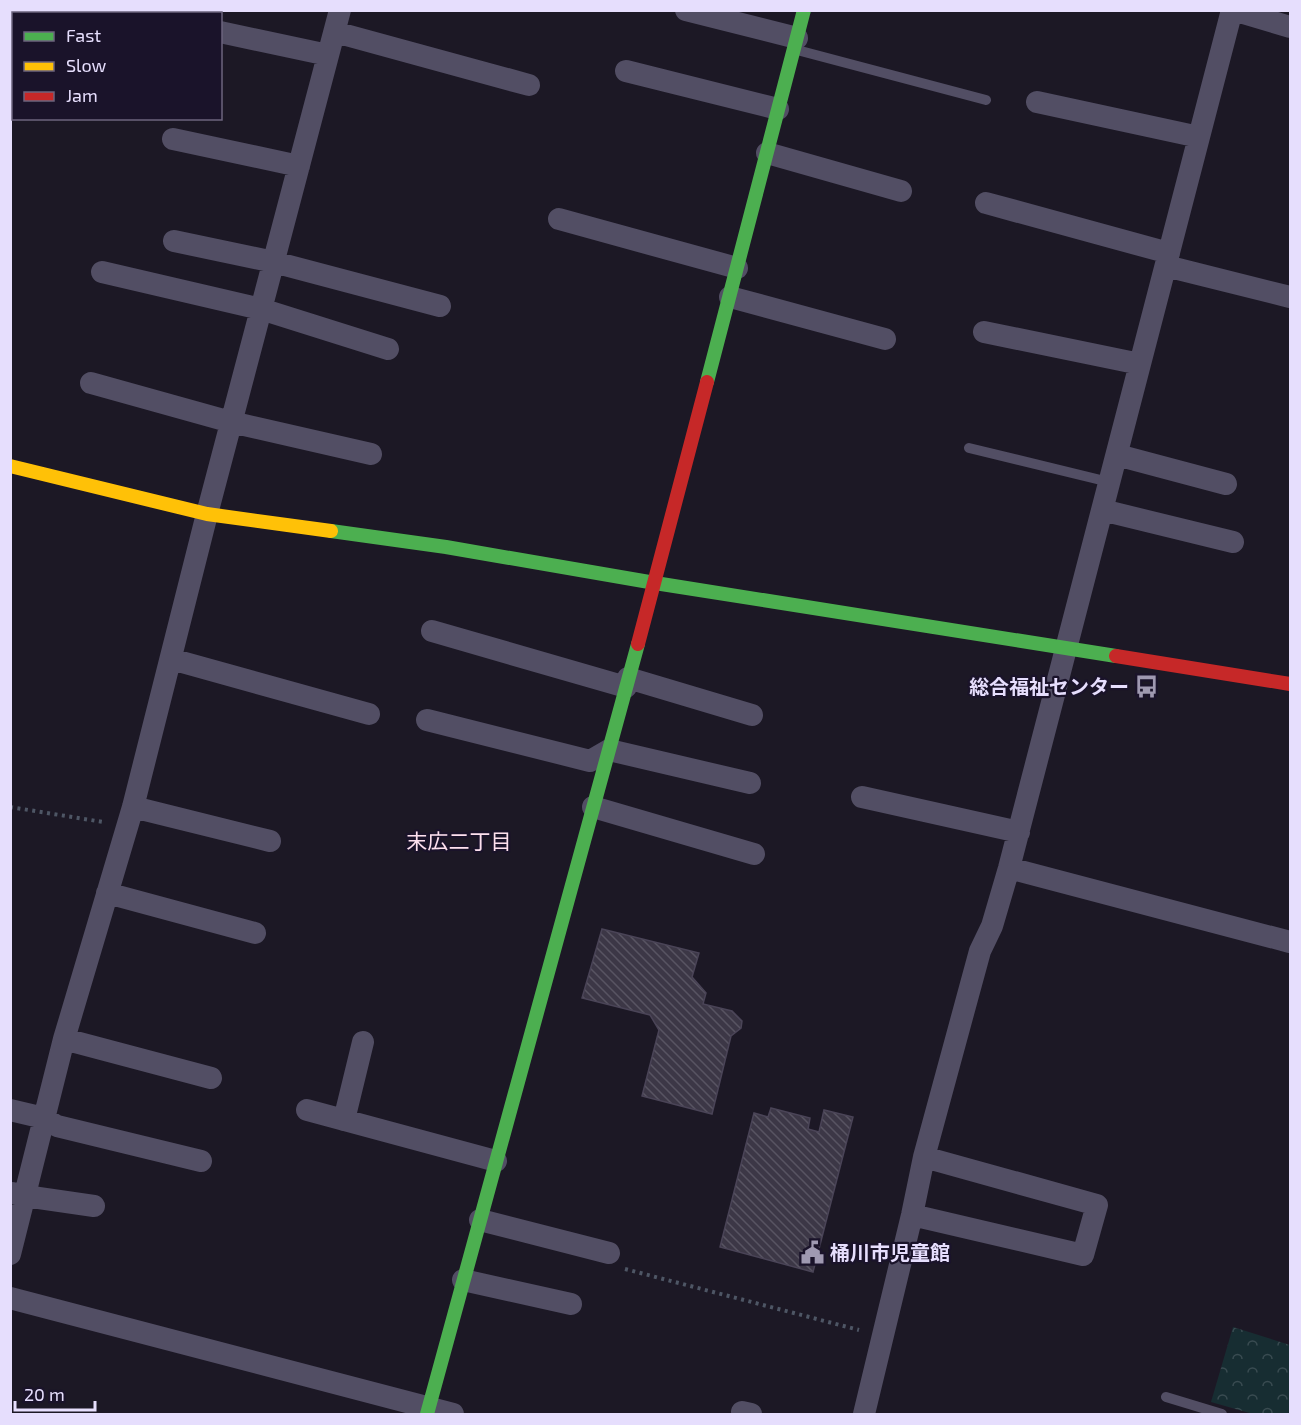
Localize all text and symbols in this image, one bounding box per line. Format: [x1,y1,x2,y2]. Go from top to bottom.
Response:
legend [12,12,222,120]
text: Fast [66,24,101,46]
text: Slow [66,54,107,76]
text: Jam [66,84,98,106]
place label: 総合福祉センター [969,674,1129,698]
bus stop icon: 総合福祉センター [1134,674,1160,700]
district label: 末広二丁目 [407,828,512,853]
public building icon: 桶川市児童館 [799,1240,825,1266]
place label: 桶川市児童館 [830,1240,950,1264]
scale bar [15,1374,94,1412]
text: 20 m [24,1383,65,1405]

